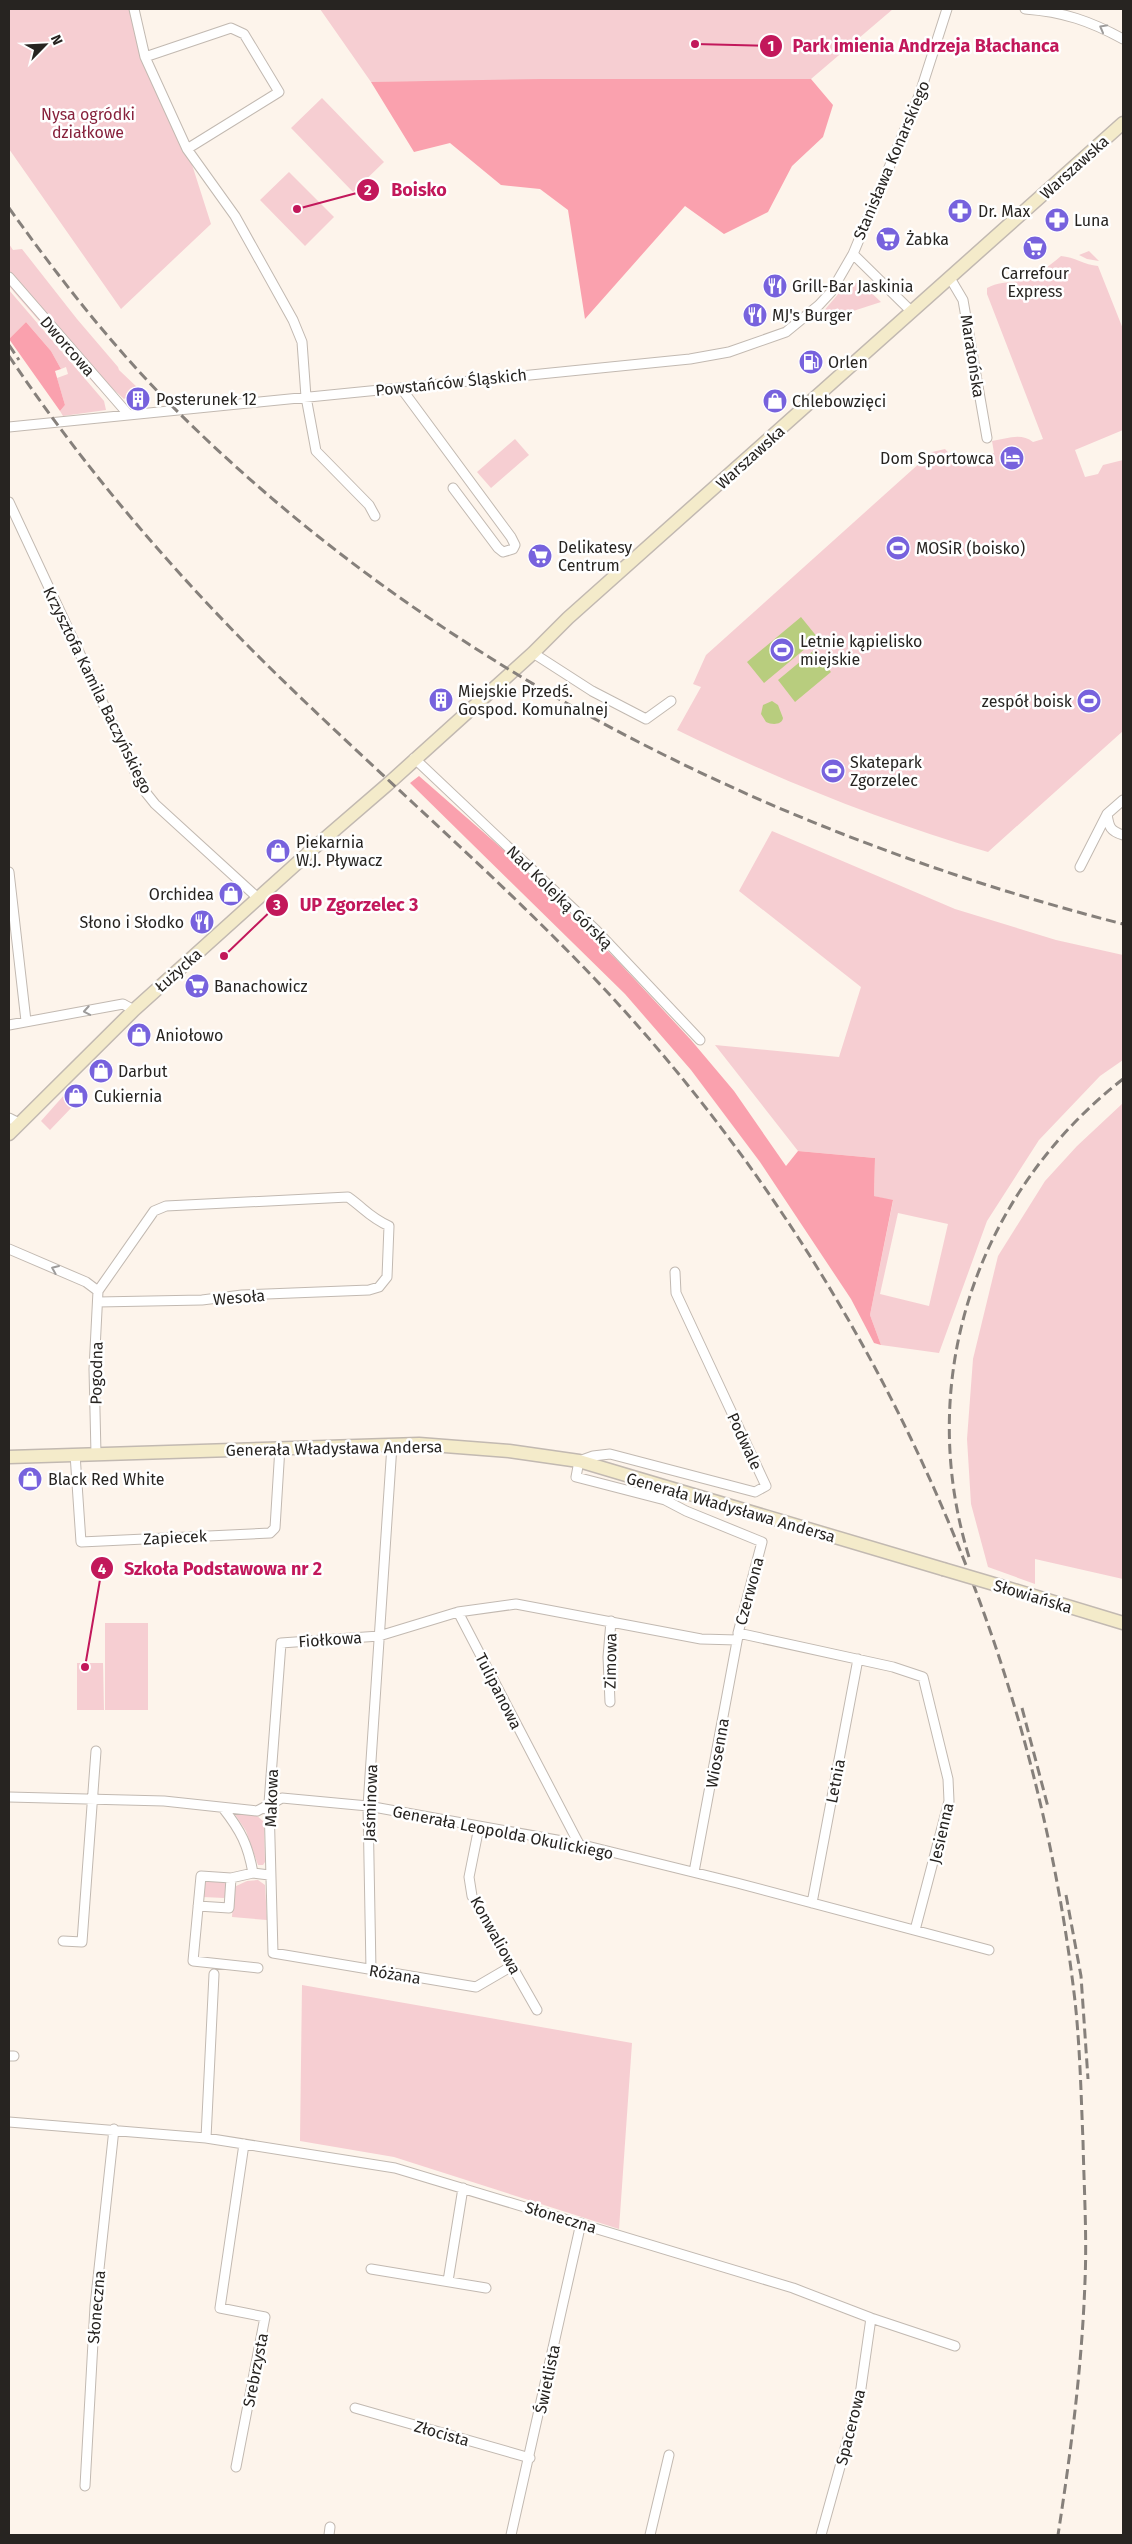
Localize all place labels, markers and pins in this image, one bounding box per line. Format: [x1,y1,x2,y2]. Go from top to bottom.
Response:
callout: Park imienia Andrzeja Błachanca [758,30,1070,63]
callout: Boisko [356,173,456,206]
pharmacy icon: Dr. Max [947,198,973,224]
place label: Dr. Max [978,202,1030,221]
pharmacy icon: Luna [1044,207,1070,233]
place label: Luna [1074,211,1109,230]
supermarket icon: Żabka [875,226,901,252]
place label: Żabka [906,229,949,249]
supermarket icon: Carrefour Express [1022,235,1048,261]
place label: Carrefour Express [1001,264,1070,301]
restaurant icon: Grill-Bar Jaskinia [762,273,788,299]
place label: Grill-Bar Jaskinia [792,277,914,296]
restaurant icon: MJ's Burger [742,302,768,328]
place label: MJ's Burger [772,306,853,325]
fuel station icon: Orlen [798,349,824,375]
place label: Orlen [828,353,868,372]
building icon: Posterunek 12 [125,386,151,412]
shop icon: Chlebowzięci [762,388,788,414]
place label: Posterunek 12 [156,390,257,409]
place label: Chlebowzięci [792,392,886,411]
hotel icon: Dom Sportowca [999,445,1025,471]
place label: Dom Sportowca [880,449,994,468]
sports icon: MOSiR (boisko) [885,535,911,561]
place label: Delikatesy Centrum [558,538,632,575]
place label: MOSiR (boisko) [916,539,1025,558]
supermarket icon: Delikatesy Centrum [527,543,553,569]
place label: Letnie kąpielisko miejskie [800,632,922,669]
sports icon: Letnie kąpielisko miejskie [769,637,795,663]
place label: Miejskie Przedś. Gospod. Komunalnej [458,682,608,719]
building icon: Miejskie Przedś. Gospod. Komunalnej [428,687,454,713]
sports icon: zespół boisk [1076,688,1102,714]
place label: zespół boisk [982,692,1073,711]
place label: Skatepark Zgorzelec [850,753,923,790]
sports icon: Skatepark Zgorzelec [820,758,846,784]
place label: Piekarnia W.J. Pływacz [296,833,382,870]
shop icon: Piekarnia W.J. Pływacz [265,838,291,864]
shop icon: Orchidea [218,881,244,907]
place label: Orchidea [149,885,214,904]
callout: UP Zgorzelec 3 [265,889,428,922]
restaurant icon: Słono i Słodko [189,909,215,935]
place label: Słono i Słodko [80,913,184,932]
supermarket icon: Banachowicz [184,973,210,999]
place label: Banachowicz [214,977,308,996]
shop icon: Aniołowo [126,1022,152,1048]
place label: Aniołowo [156,1026,223,1045]
shop icon: Darbut [88,1058,114,1084]
place label: Darbut [118,1062,168,1081]
shop icon: Cukiernia [63,1083,89,1109]
place label: Cukiernia [94,1087,162,1106]
shop icon: Black Red White [17,1466,43,1492]
place label: Black Red White [48,1470,164,1489]
callout: Szkoła Podstawowa nr 2 [89,1552,332,1585]

